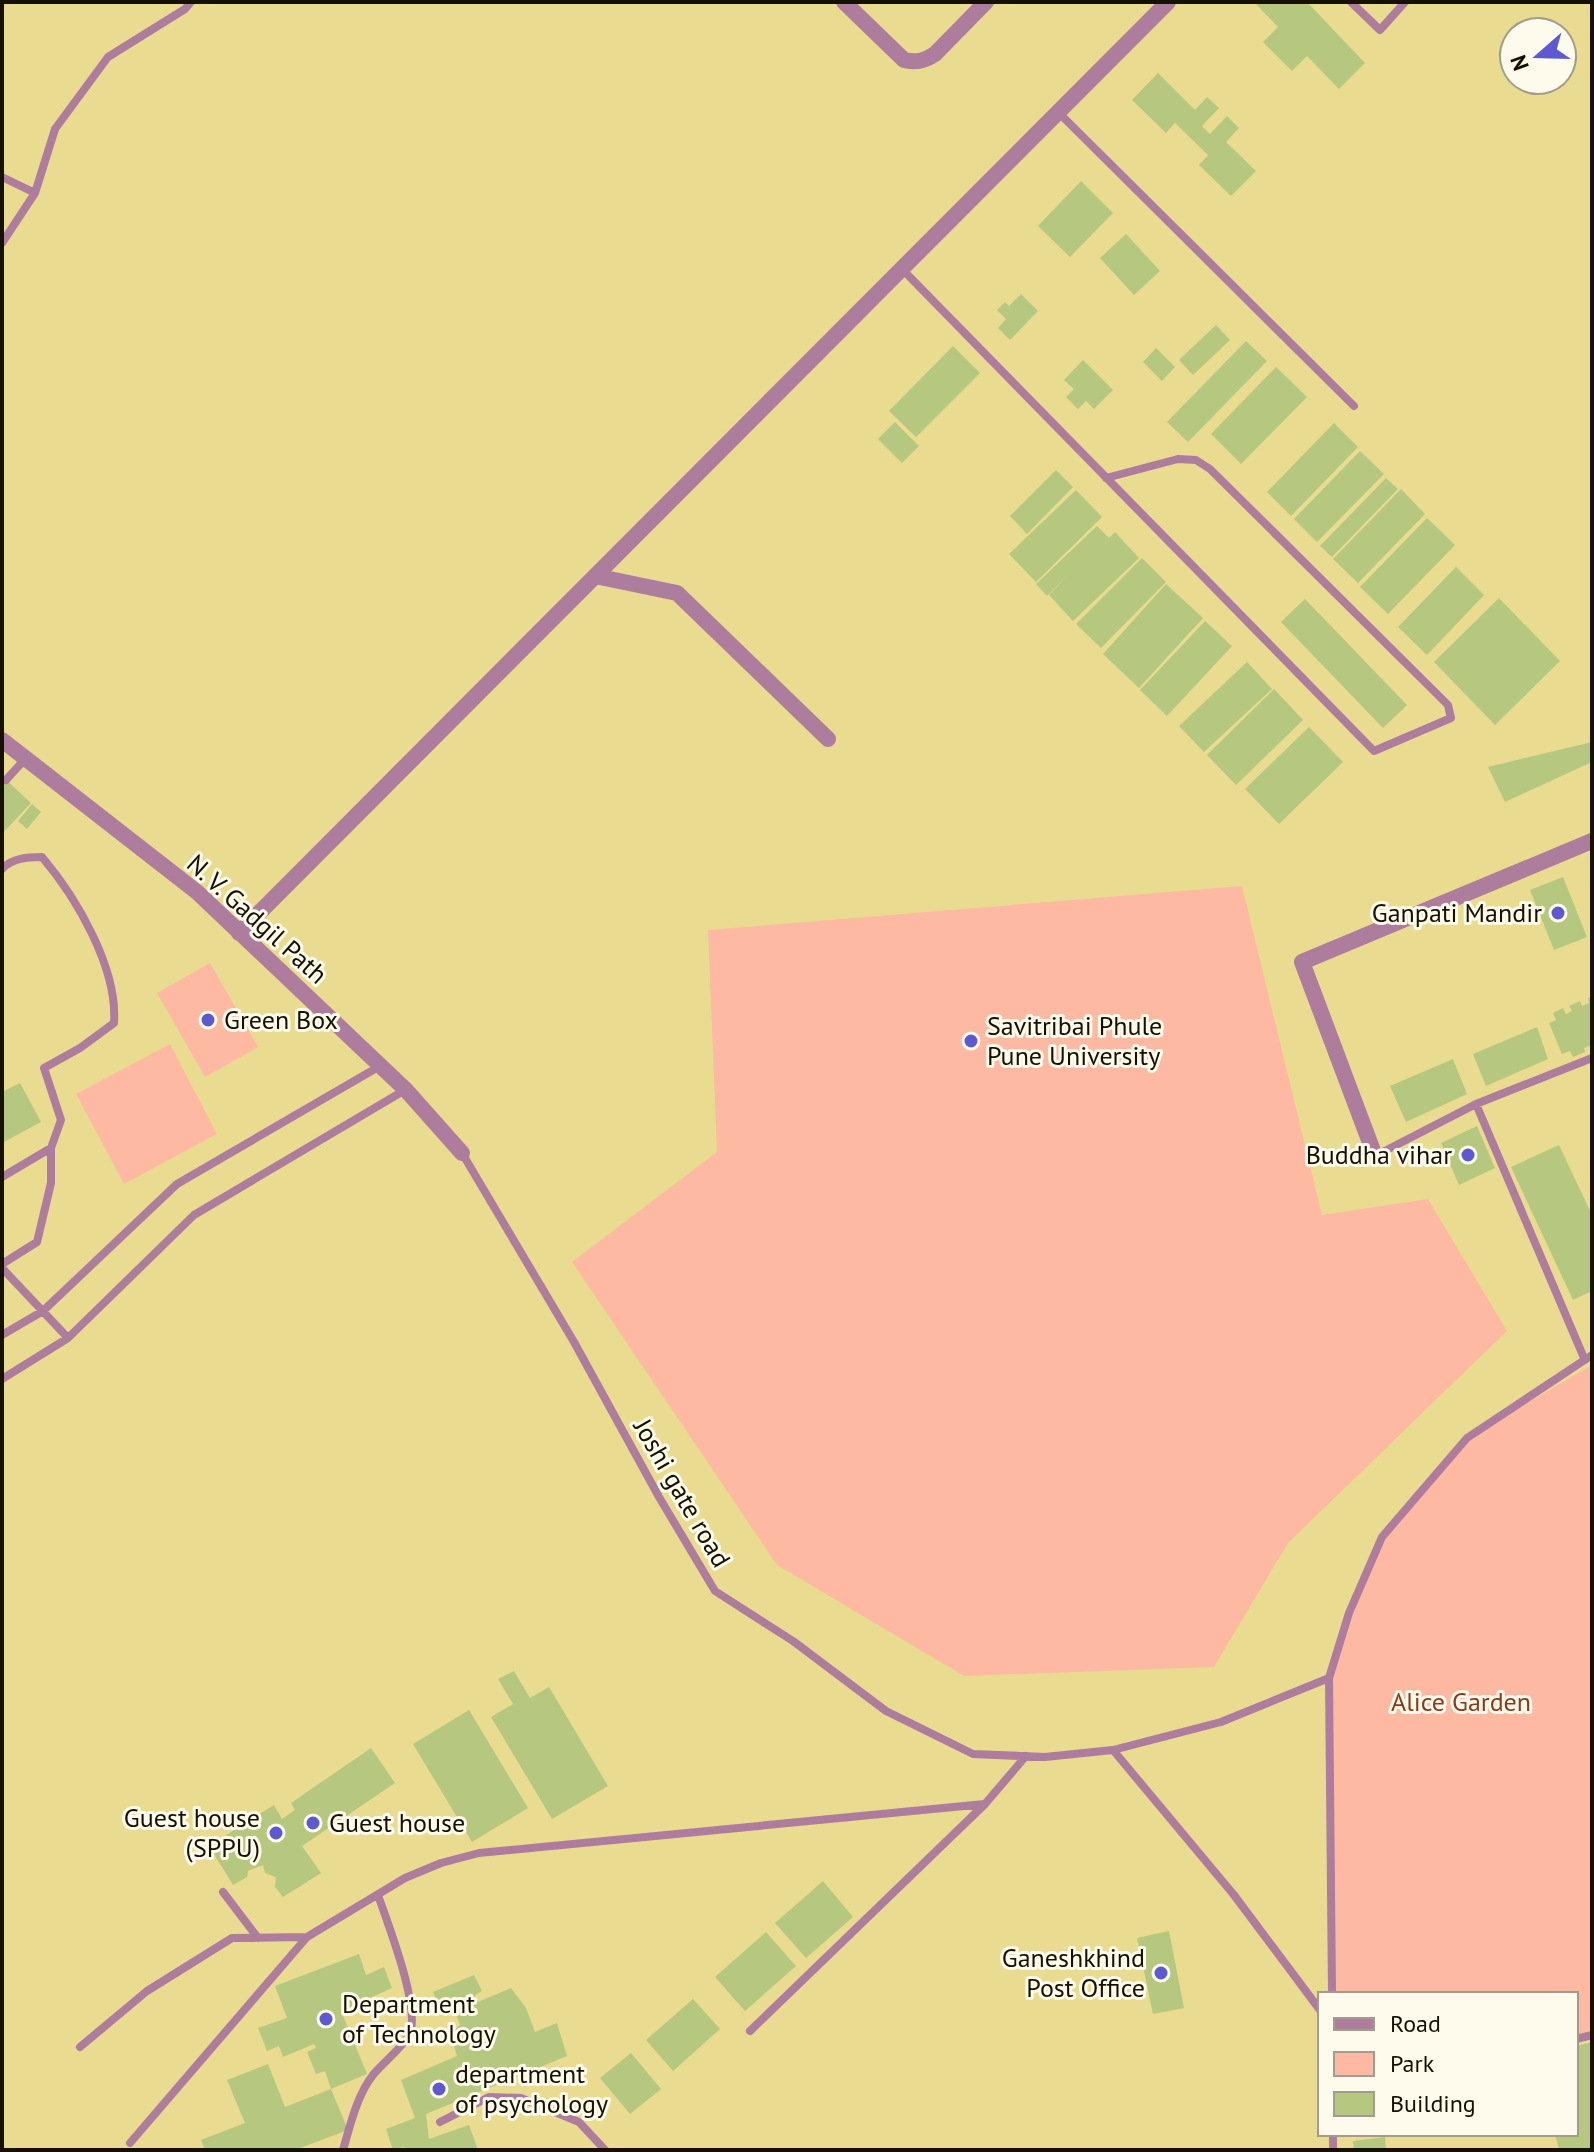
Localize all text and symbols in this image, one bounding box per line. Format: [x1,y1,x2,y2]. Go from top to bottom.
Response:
north arrow [1498,16,1578,96]
text: N [1504,51,1535,74]
street label: N. V. Gadgil Path [180,847,334,990]
place label: Ganpati Mandir [1372,896,1542,929]
marker: Ganpati Mandir [1549,904,1567,922]
place label: Green Box [224,1003,338,1036]
place label: Savitribai Phule Pune University [987,1009,1162,1072]
marker: Green Box [199,1011,217,1029]
marker: Savitribai Phule Pune University [962,1032,980,1050]
place label: Buddha vihar [1306,1138,1452,1171]
marker: Buddha vihar [1459,1146,1477,1164]
street label: Joshi gate road [626,1412,738,1573]
park label: Alice Garden [1391,1685,1531,1718]
place label: Guest house (SPPU) [124,1801,260,1864]
place label: Guest house [329,1806,465,1839]
marker: Guest house [304,1814,322,1832]
marker: Guest house (SPPU) [267,1824,285,1842]
place label: Ganeshkhind Post Office [1002,1941,1145,2004]
marker: Ganeshkhind Post Office [1152,1964,1170,1982]
place label: Department of Technology [342,1987,496,2050]
legend [1318,1992,1578,2136]
text: Road [1390,2008,1441,2039]
marker: Department of Technology [317,2010,335,2028]
text: Park [1390,2048,1435,2079]
place label: department of psychology [455,2057,608,2120]
marker: department of psychology [430,2080,448,2098]
text: Building [1390,2088,1476,2119]

